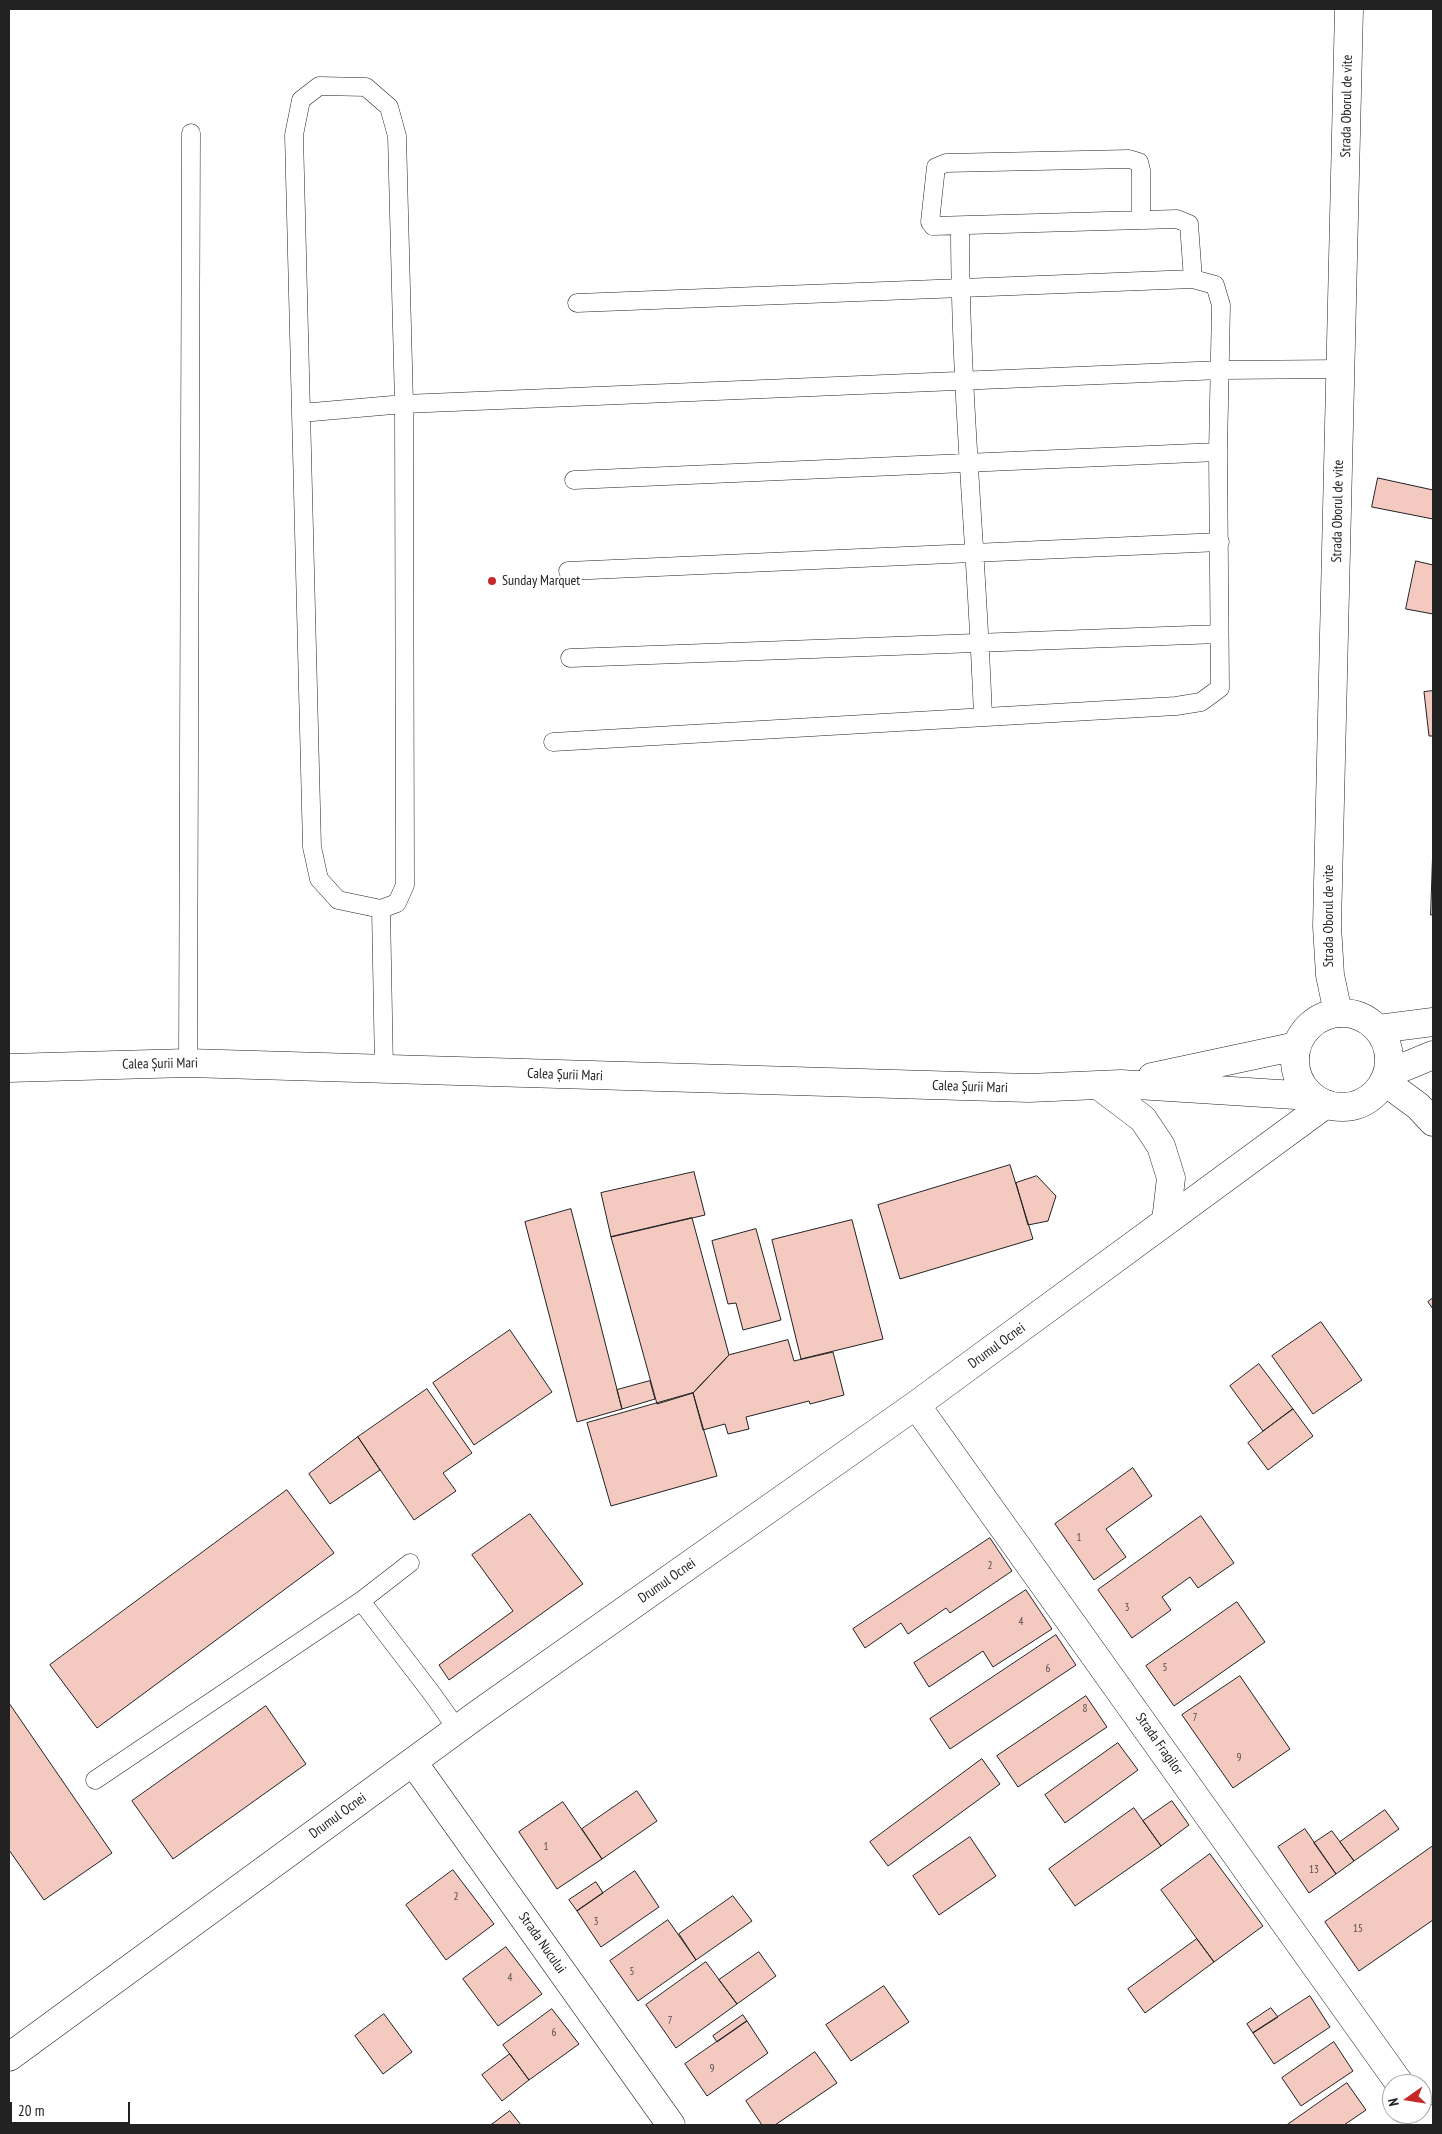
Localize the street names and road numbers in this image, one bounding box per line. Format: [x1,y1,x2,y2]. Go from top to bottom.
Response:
street label: Strada Oborul de vite [1338,55,1356,157]
street label: Strada Oborul de vite [1329,460,1347,562]
street label: Strada Oborul de vite [1321,865,1337,967]
street label: Calea Șurii Mari [122,1055,198,1073]
street label: Calea Șurii Mari [527,1065,603,1085]
street label: Calea Șurii Mari [932,1077,1008,1097]
street label: Drumul Ocnei [965,1320,1029,1372]
street label: Drumul Ocnei [635,1555,699,1607]
street label: Strada Fragilor [1132,1710,1186,1778]
street label: Drumul Ocnei [306,1790,370,1842]
street label: Strada Nucului [515,1909,569,1977]

